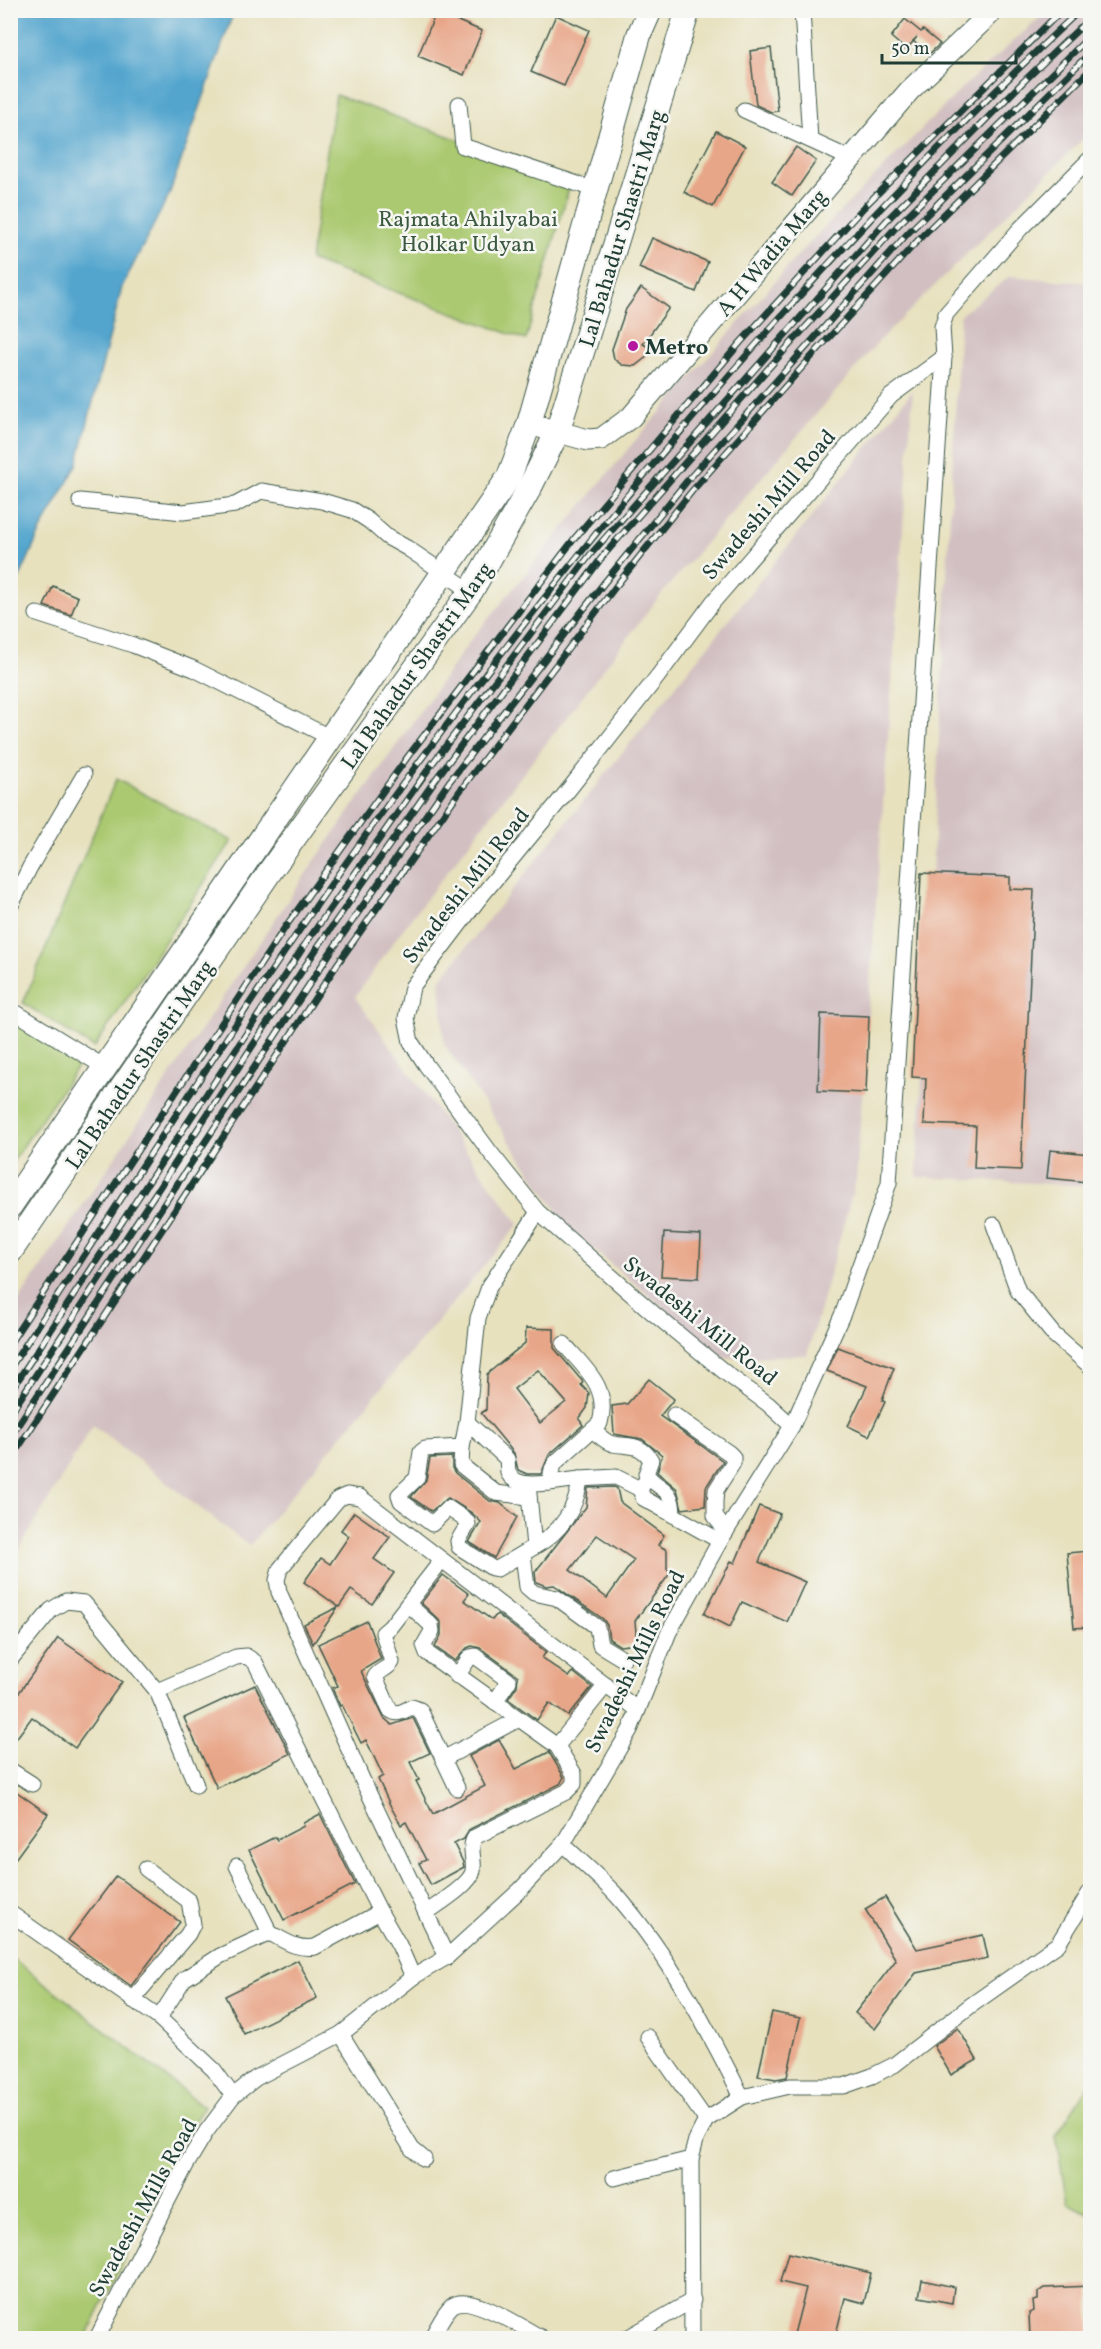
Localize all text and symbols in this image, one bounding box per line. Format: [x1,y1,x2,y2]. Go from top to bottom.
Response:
scale bar [882,27,1016,65]
text: 50 m [891,37,930,62]
street label: Lal Bahadur Shastri Marg [572,106,674,351]
street label: A H Wadia Marg [710,183,836,324]
park label: Rajmata Ahilyabai Holkar Udyan [378,205,558,261]
place label: Metro [645,333,708,364]
marker: Metro [626,339,640,353]
street label: Swadeshi Mill Road [696,423,844,588]
street label: Lal Bahadur Shastri Marg [335,556,502,776]
street label: Swadeshi Mill Road [396,802,538,971]
street label: Lal Bahadur Shastri Marg [59,954,223,1176]
street label: Swadeshi Mill Road [616,1250,783,1394]
street label: Swadeshi Mills Road [578,1565,694,1759]
street label: Swadeshi Mills Road [82,2113,206,2303]

